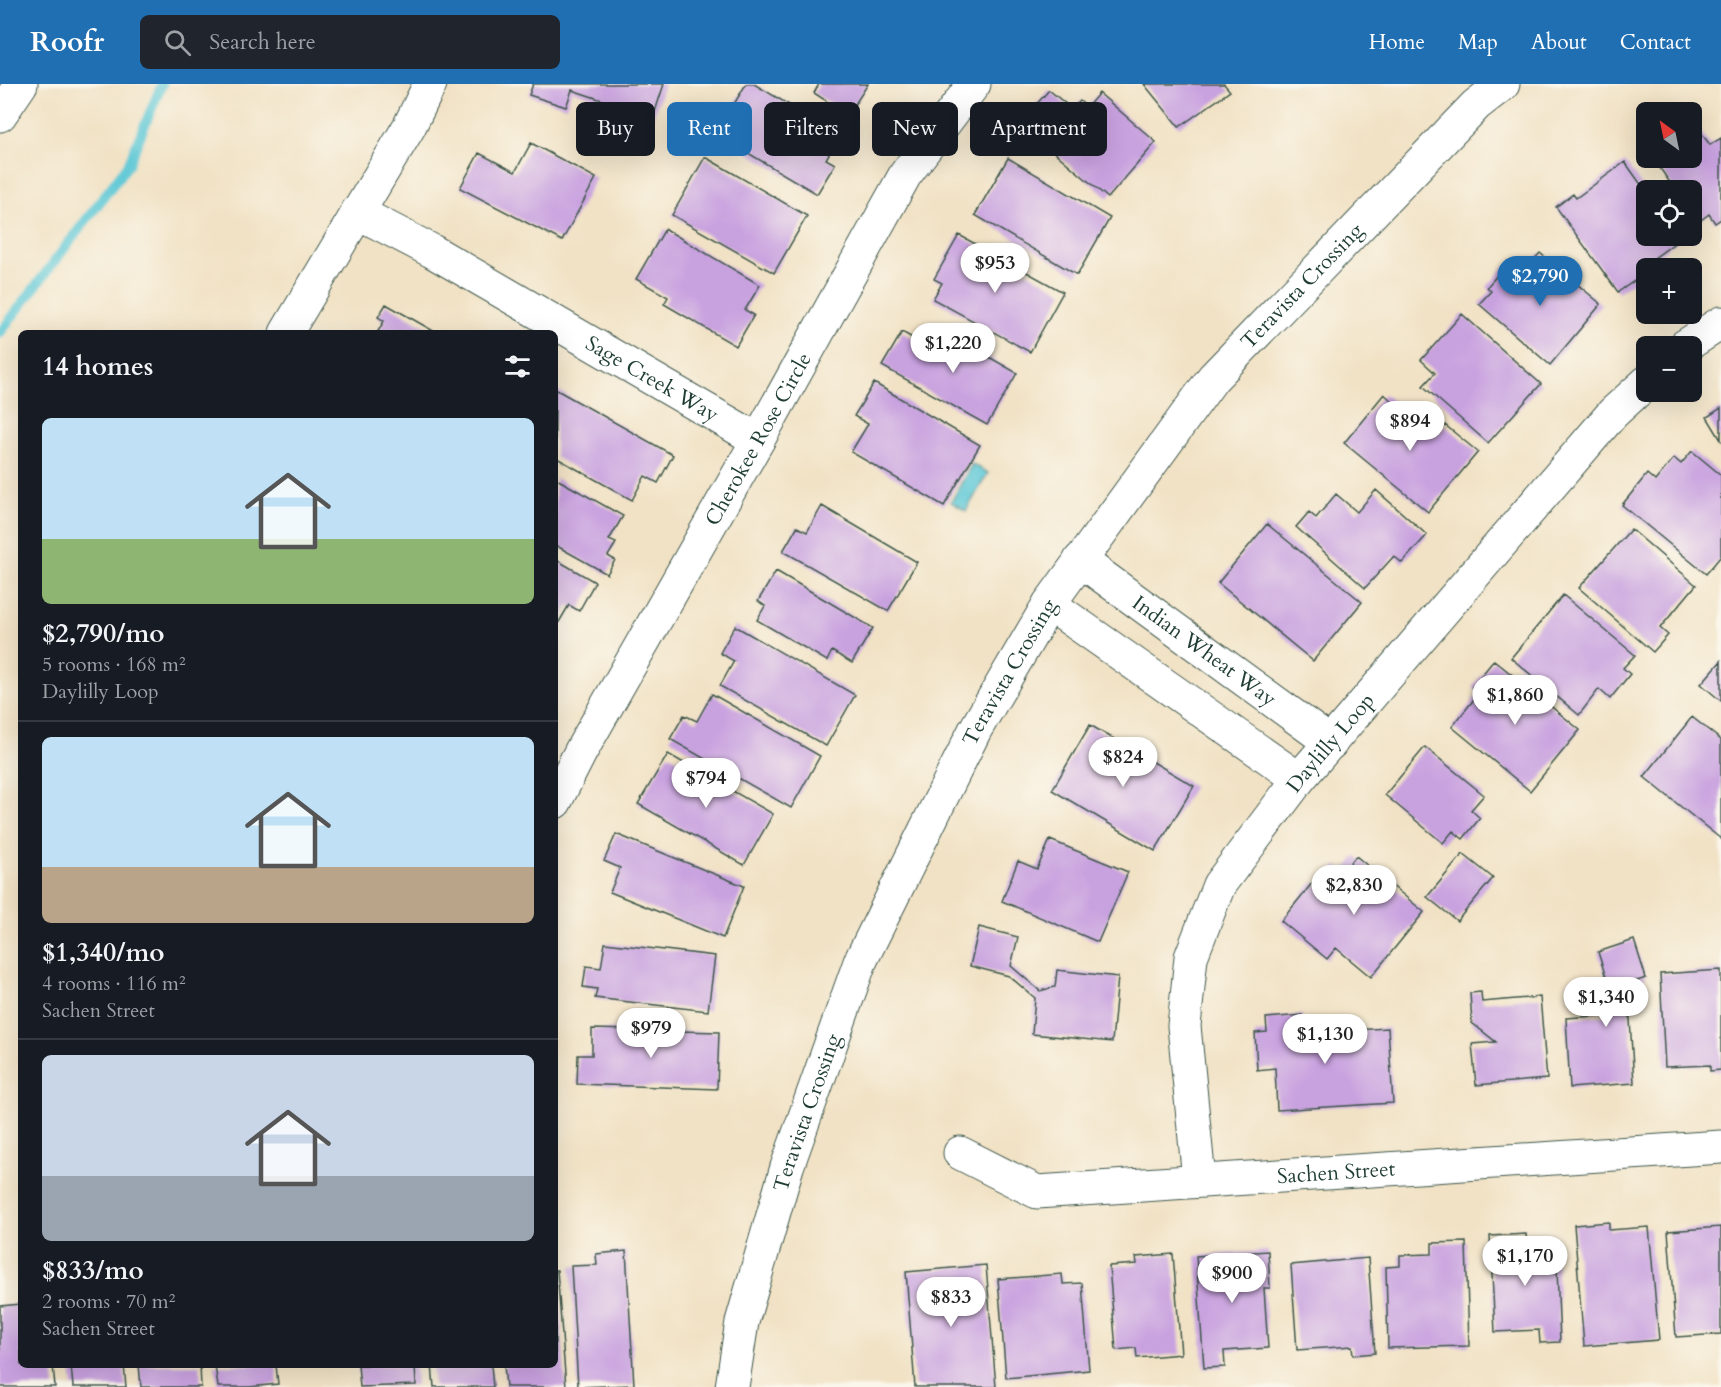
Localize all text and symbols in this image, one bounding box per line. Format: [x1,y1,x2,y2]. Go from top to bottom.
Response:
search box [140,15,560,69]
text: Roofr [30,23,104,61]
icon: search [161,26,194,59]
text: Search here [209,27,316,57]
text: Home [1369,28,1425,57]
text: Map [1458,28,1498,57]
text: About [1531,28,1587,57]
text: Contact [1620,28,1691,57]
chip: Buy [576,102,655,156]
chip: Rent [667,102,752,156]
chip: Filters [764,102,860,156]
chip: New [872,102,958,156]
chip: Apartment [970,102,1107,156]
north arrow [1636,102,1702,168]
map controls [1636,102,1702,402]
button: locate [1636,180,1702,246]
street label: Teravista Crossing [1234,216,1370,356]
pin: $953 [959,243,1031,294]
text: $953 [975,249,1015,276]
pin: $2,790 [1491,256,1589,307]
button: + [1636,258,1702,324]
text: $2,790 [1511,262,1569,289]
pin: $1,220 [904,323,1002,374]
street label: Sage Creek Way [580,329,724,429]
text: $1,220 [924,329,982,356]
button: − [1636,336,1702,402]
street label: Cherokee Rose Circle [698,347,819,531]
text: 14 homes [42,349,153,384]
icon: filters [501,350,534,383]
pin: $894 [1374,401,1446,452]
text: $894 [1390,407,1430,434]
icon: home [234,457,342,565]
street label: Indian Wheat Way [1126,589,1282,713]
street label: Teravista Crossing [956,593,1064,750]
text: $2,790/mo [42,616,165,651]
text: 5 rooms · 168 m² [42,651,186,678]
pin: $1,860 [1466,675,1564,726]
text: Daylilly Loop [42,678,159,705]
text: $1,860 [1486,681,1544,708]
street label: Daylilly Loop [1280,687,1381,799]
pin: $824 [1087,737,1159,788]
text: $824 [1103,743,1143,770]
pin: $794 [670,758,742,809]
text: $794 [686,764,726,791]
icon: home [234,776,342,884]
pin: $2,830 [1305,865,1403,916]
text: $2,830 [1325,871,1383,898]
text: $1,340/mo [42,935,165,970]
text: 4 rooms · 116 m² [42,970,186,997]
pin: $1,340 [1557,977,1655,1028]
text: $1,340 [1577,983,1635,1010]
text: Sachen Street [42,997,155,1024]
pin: $979 [615,1008,687,1059]
text: $979 [631,1014,671,1041]
pin: $1,130 [1276,1014,1374,1065]
text: $1,130 [1296,1020,1354,1047]
street label: Teravista Crossing [767,1030,848,1195]
icon: home [234,1094,342,1202]
street label: Sachen Street [1276,1154,1396,1191]
pin: $1,170 [1476,1236,1574,1287]
text: $1,170 [1496,1242,1554,1269]
text: $833/mo [42,1253,144,1288]
pin: $900 [1196,1253,1268,1304]
text: $900 [1212,1259,1252,1286]
pin: $833 [915,1277,987,1328]
text: $833 [931,1283,971,1310]
text: 2 rooms · 70 m² [42,1288,175,1315]
text: Sachen Street [42,1315,155,1342]

